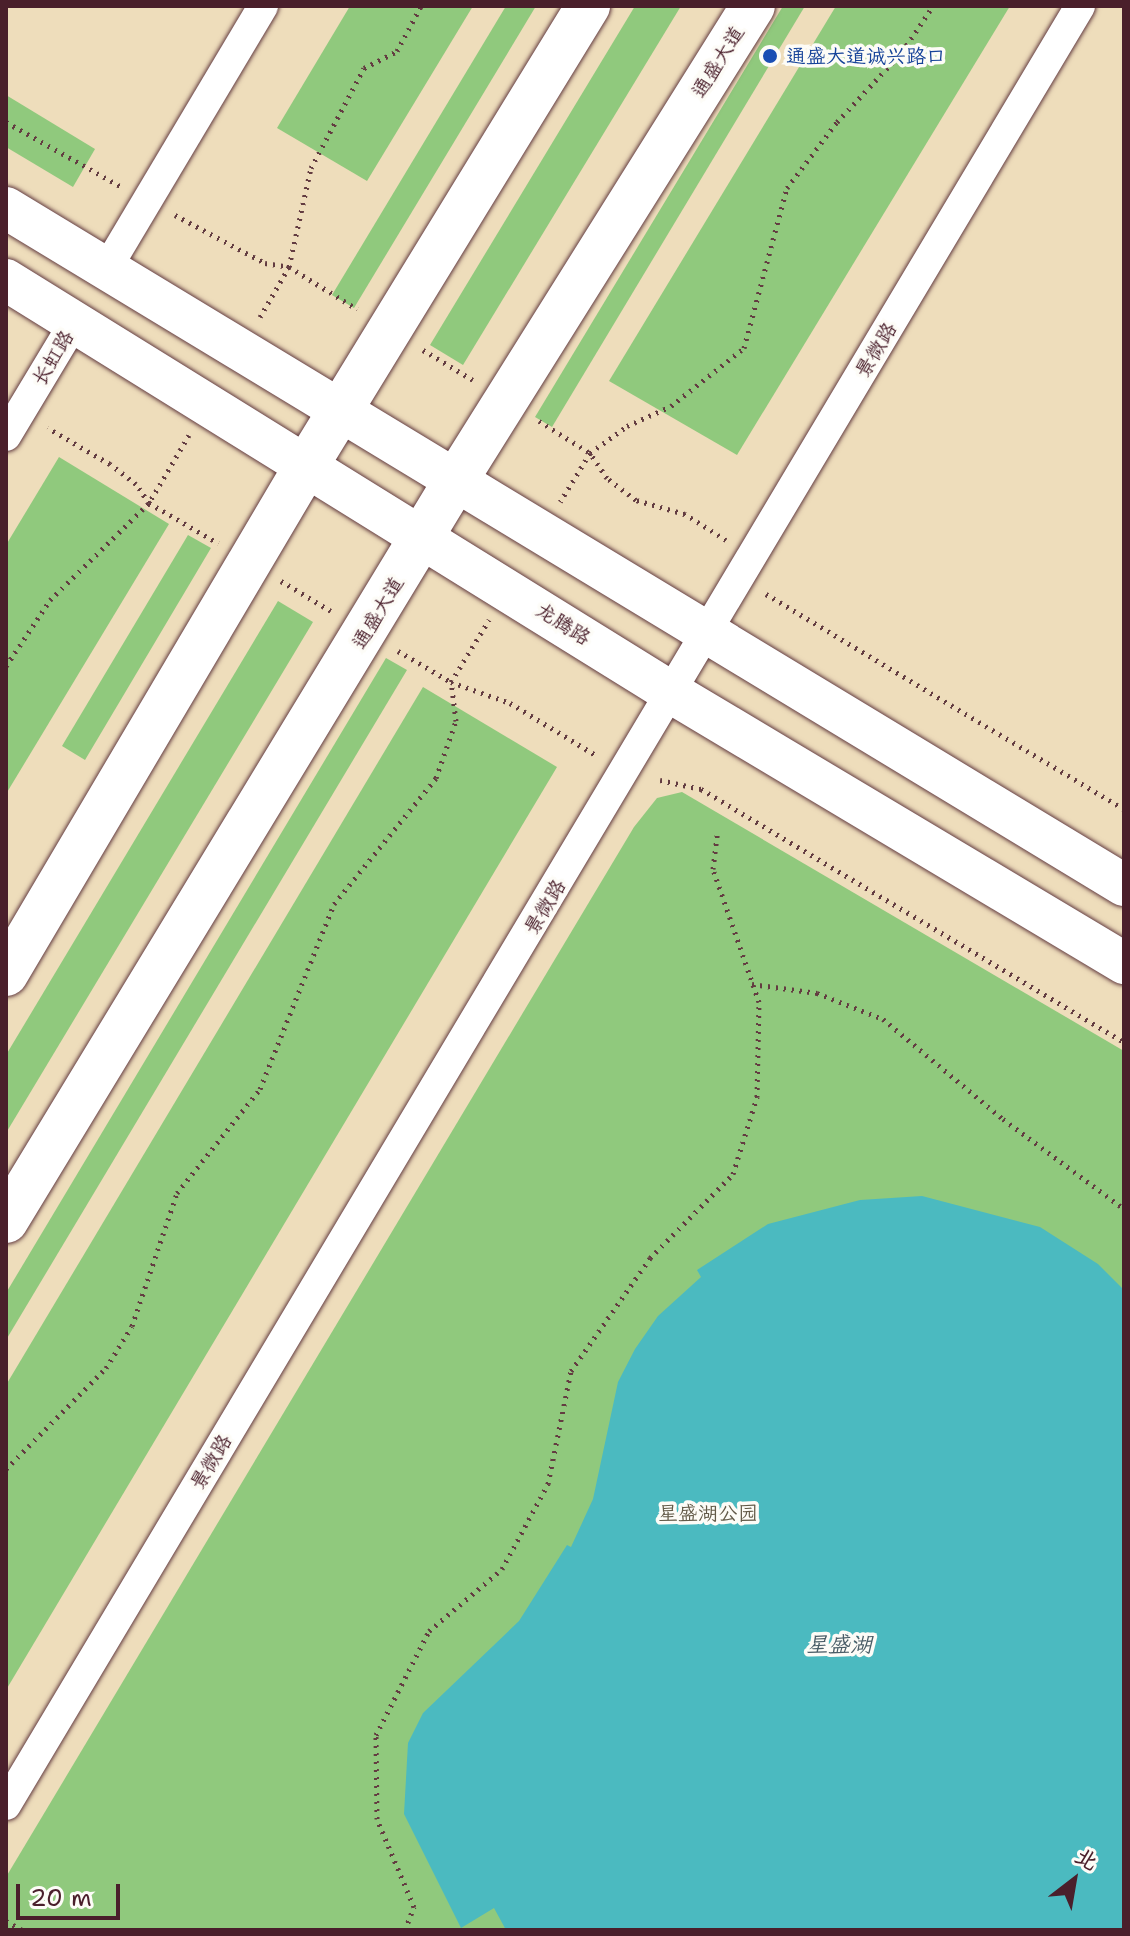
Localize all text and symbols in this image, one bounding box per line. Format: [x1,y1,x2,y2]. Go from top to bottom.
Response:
street label: 通盛大道 [687,22,749,102]
place label: 通盛大道诚兴路口 [786,44,946,68]
marker: 通盛大道诚兴路口 [761,47,779,65]
street label: 景微路 [850,318,902,382]
street label: 长虹路 [27,326,79,390]
street label: 通盛大道 [347,573,409,653]
street label: 龙腾路 [531,598,595,650]
street label: 景微路 [519,875,571,939]
street label: 景微路 [185,1430,237,1494]
park label: 星盛湖公园 [658,1501,758,1525]
water label: 星盛湖 [806,1632,872,1658]
north arrow [1034,1840,1114,1920]
text: 北 [1070,1841,1104,1877]
scale bar [20,1868,124,1918]
text: 20 m [30,1882,92,1914]

